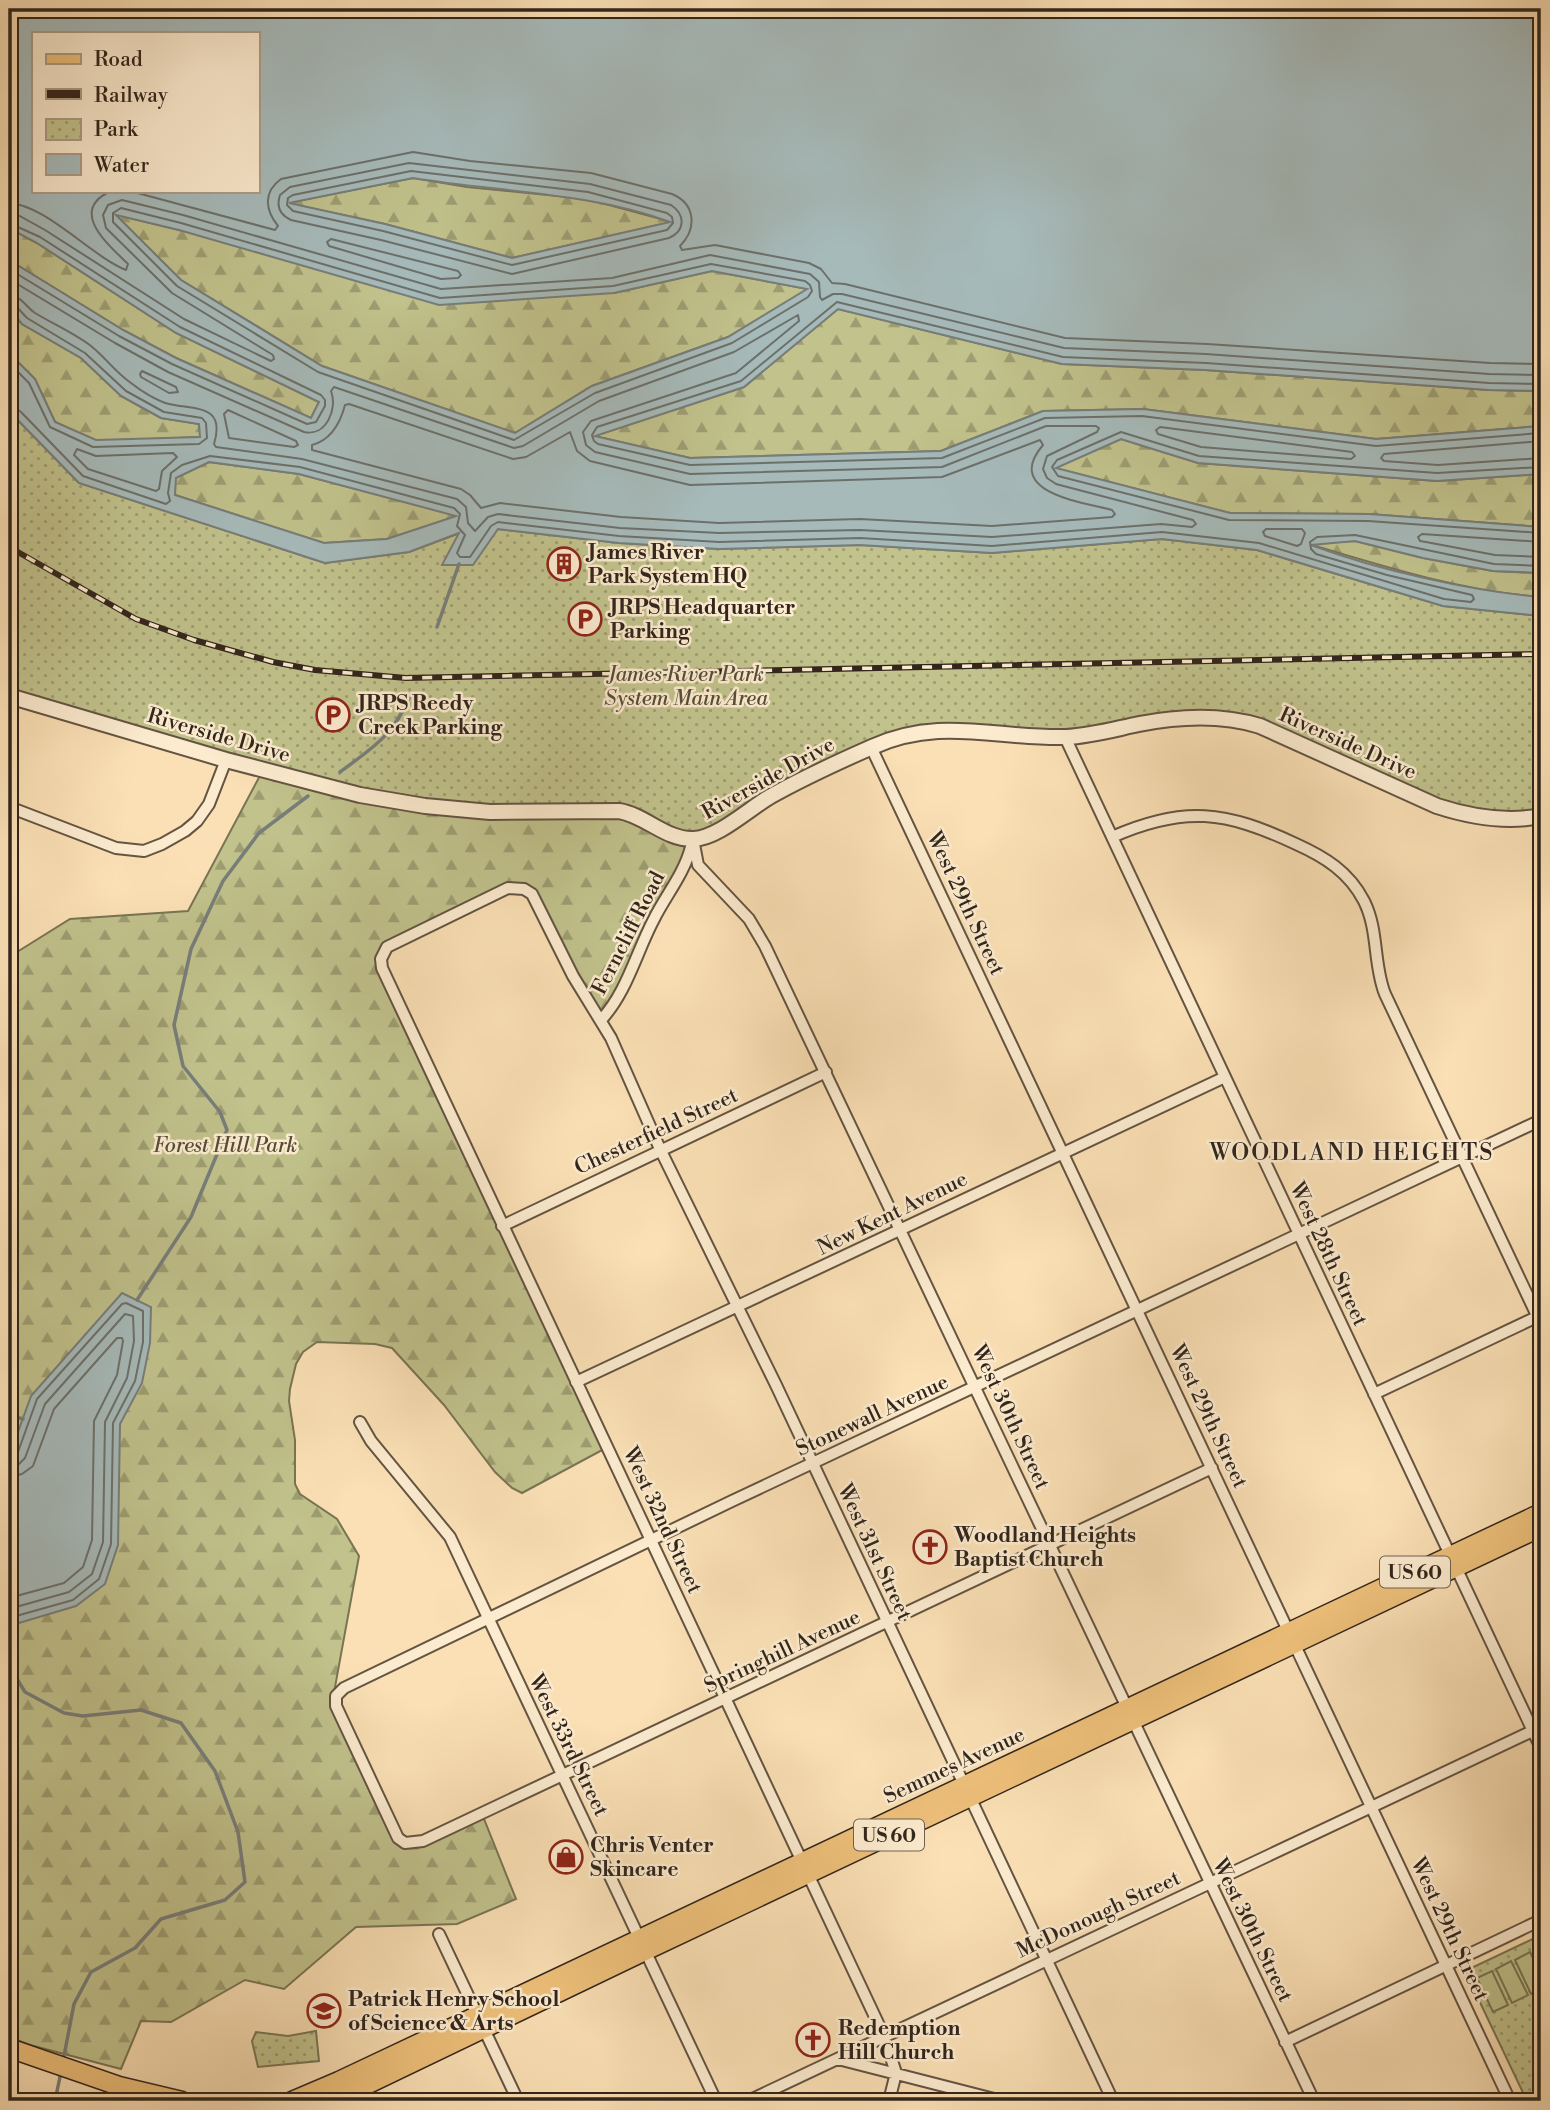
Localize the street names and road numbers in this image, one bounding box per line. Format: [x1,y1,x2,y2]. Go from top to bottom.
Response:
street label: Riverside Drive [1275,702,1420,786]
street label: Riverside Drive [144,703,293,769]
street label: Riverside Drive [698,732,839,826]
street label: West 29th Street [920,826,1010,980]
street label: Ferncliff Road [587,867,671,1000]
street label: Chesterfield Street [571,1082,743,1181]
street label: New Kent Avenue [813,1166,972,1262]
street label: West 28th Street [1283,1177,1373,1331]
street label: West 29th Street [1163,1339,1253,1493]
street label: West 30th Street [965,1340,1055,1494]
street label: Stonewall Avenue [792,1369,953,1463]
street label: West 32nd Street [616,1442,708,1598]
street label: West 31st Street [831,1479,917,1625]
road number: US 60 [1380,1556,1450,1588]
street label: Springhill Avenue [700,1604,865,1699]
street label: West 33rd Street [522,1669,614,1821]
street label: Semmes Avenue [880,1722,1029,1810]
road number: US 60 [854,1820,924,1851]
street label: West 29th Street [1404,1852,1494,2006]
street label: West 30th Street [1206,1854,1298,2007]
street label: McDonough Street [1012,1865,1185,1964]

